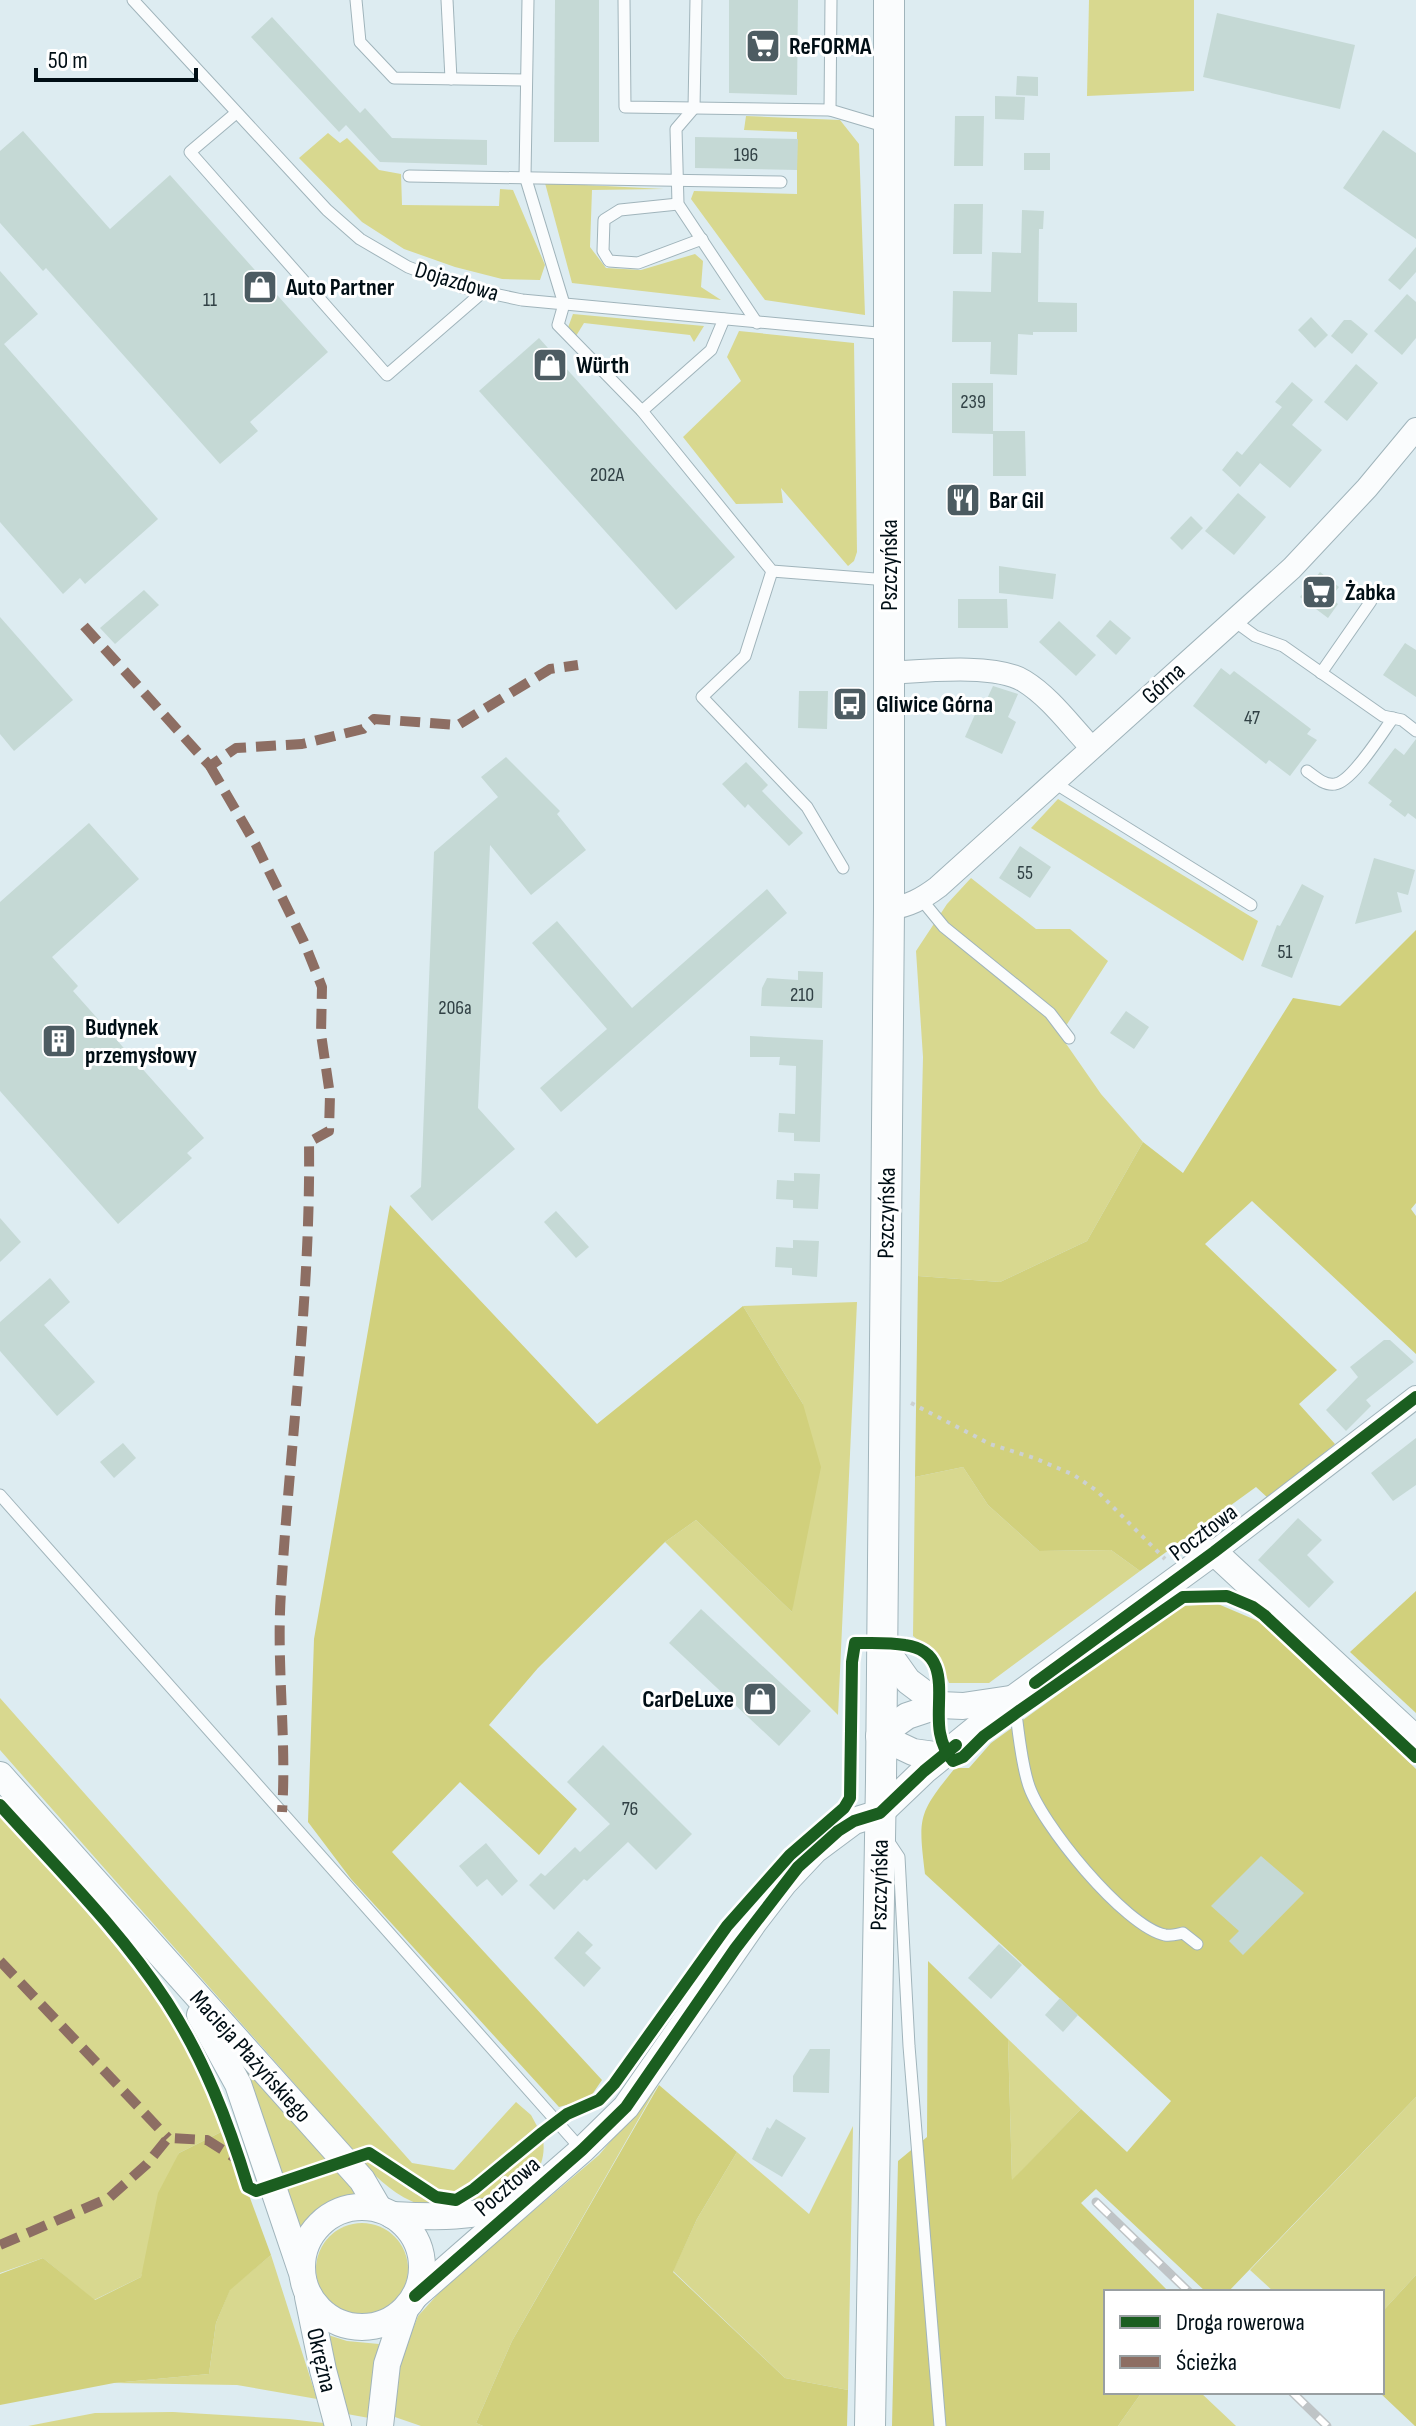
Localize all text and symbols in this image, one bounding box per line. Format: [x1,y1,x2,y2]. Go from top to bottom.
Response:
supermarket icon: ReFORMA [744,27,782,65]
scale bar [36,32,196,82]
place label: ReFORMA [789,32,872,61]
text: 50 m [48,46,88,75]
house number: 196 [734,143,758,167]
street label: Dojazdowa [412,255,502,308]
shop icon: Auto Partner [241,268,279,306]
place label: Auto Partner [285,273,395,302]
house number: 11 [203,288,217,312]
shop icon: Würth [531,346,569,384]
place label: Würth [576,351,629,380]
house number: 239 [960,390,986,414]
house number: 202A [590,463,624,487]
restaurant icon: Bar Gil [944,481,982,519]
place label: Bar Gil [989,486,1044,515]
street label: Pszczyńska [875,519,904,611]
supermarket icon: Żabka [1300,573,1338,611]
place label: Żabka [1345,578,1396,607]
street label: Górna [1136,656,1191,710]
bus stop icon: Gliwice Górna [831,685,869,723]
place label: Gliwice Górna [876,690,993,719]
house number: 47 [1244,706,1260,730]
house number: 55 [1017,861,1033,885]
house number: 51 [1277,940,1293,964]
house number: 210 [790,983,814,1007]
house number: 206a [438,996,472,1020]
place label: Budynek przemysłowy [85,1013,197,1070]
building icon: Budynek przemysłowy [40,1022,78,1060]
street label: Pszczyńska [871,1167,902,1259]
street label: Pocztowa [1164,1497,1243,1567]
shop icon: CarDeLuxe [741,1680,779,1718]
place label: CarDeLuxe [642,1685,734,1714]
house number: 76 [622,1797,638,1821]
street label: Pszczyńska [864,1839,895,1931]
street label: Macieja Płażyńskiego [184,1984,318,2128]
street label: Pocztowa [469,2150,546,2223]
legend [1104,2290,1384,2394]
text: Droga rowerowa [1176,2308,1305,2337]
street label: Okrężna [300,2325,343,2395]
text: Ścieżka [1176,2348,1237,2377]

